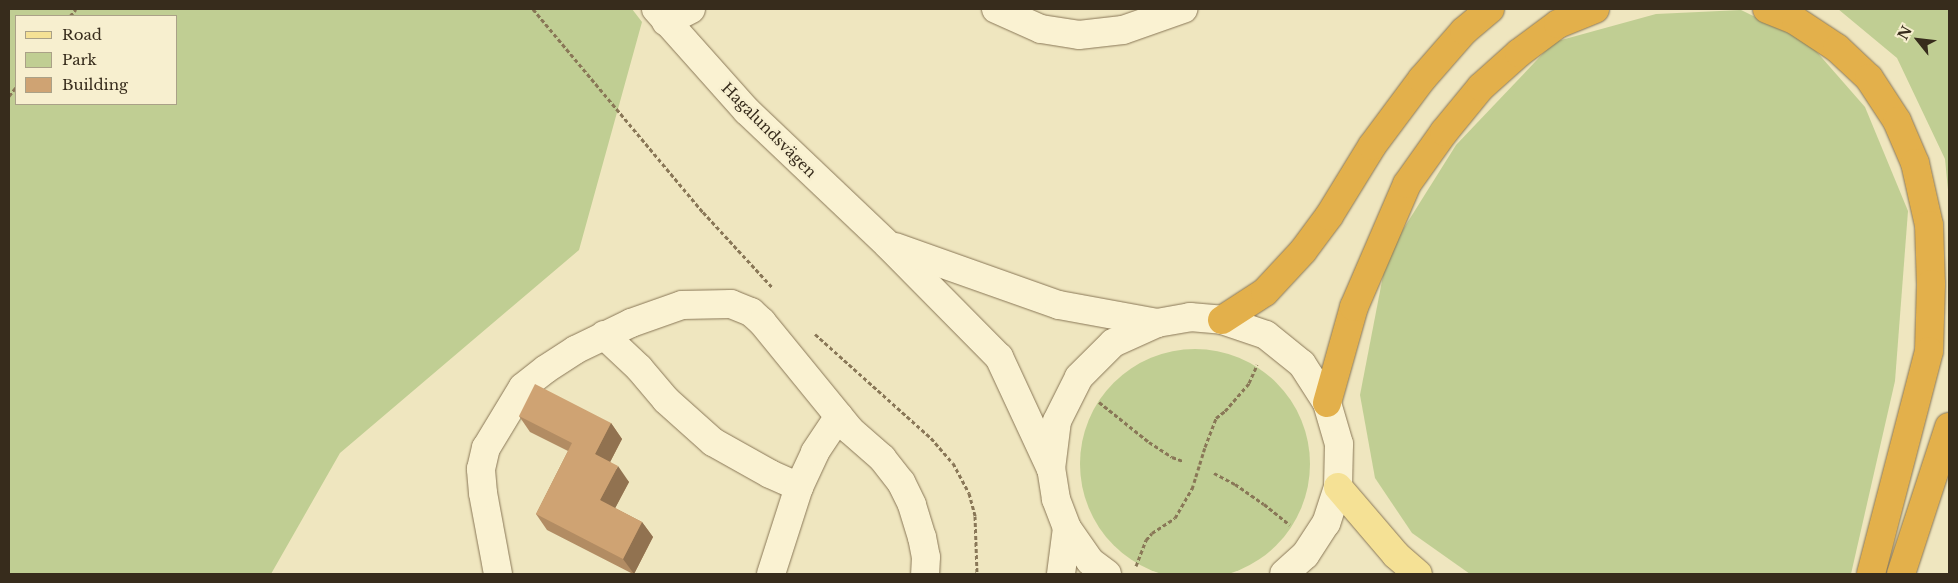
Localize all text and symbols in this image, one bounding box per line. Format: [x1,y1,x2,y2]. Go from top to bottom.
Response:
legend [15,15,178,105]
north arrow [1893,15,1943,65]
text: N [1894,23,1916,43]
text: Road [62,25,102,44]
text: Park [62,50,97,69]
text: Building [62,75,128,94]
street label: Hagalundsvägen [718,79,820,181]

